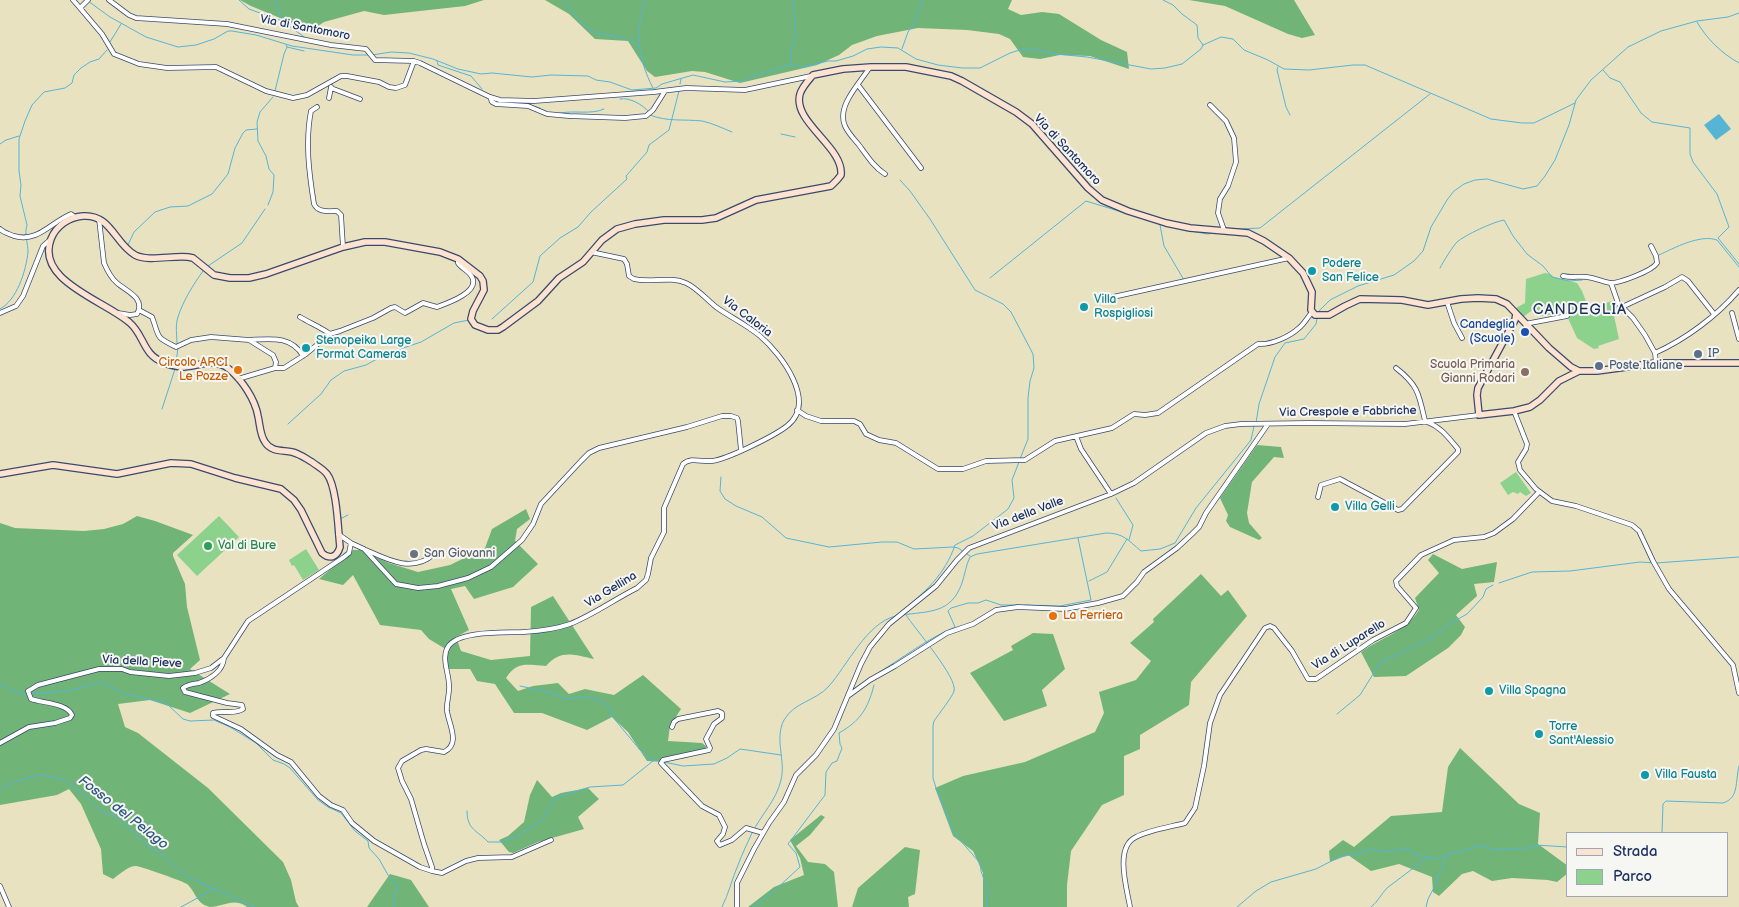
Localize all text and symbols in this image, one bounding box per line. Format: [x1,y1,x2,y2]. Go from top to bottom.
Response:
street label: Via di Santomoro [259,12,351,44]
street label: Via di Santomoro [1030,112,1104,188]
place label: Podere San Felice [1322,257,1379,285]
marker: Podere San Felice [1306,265,1318,277]
place label: Villa Rospigliosi [1094,293,1153,321]
street label: Via Caloria [719,294,775,340]
marker: Villa Rospigliosi [1078,301,1090,313]
district label: CANDEGLIA [1532,301,1628,319]
place label: Candeglia (Scuole) [1460,318,1515,346]
marker: Candeglia (Scuole) [1519,326,1531,338]
place label: Stenopeika Large Format Cameras [316,334,411,362]
marker: Stenopeika Large Format Cameras [300,342,312,354]
place label: IP [1708,347,1719,361]
marker: IP [1692,348,1704,360]
place label: Circolo ARCI Le Pozze [159,356,228,384]
place label: Scuola Primaria Gianni Rodari [1430,358,1515,386]
place label: Poste Italiane [1609,359,1682,373]
marker: Poste Italiane [1593,360,1605,372]
marker: Circolo ARCI Le Pozze [232,364,244,376]
marker: Scuola Primaria Gianni Rodari [1519,366,1531,378]
street label: Via Crespole e Fabbriche [1279,404,1417,420]
street label: Via della Valle [990,494,1066,534]
place label: Villa Gelli [1345,500,1395,514]
marker: Villa Gelli [1329,501,1341,513]
place label: Val di Bure [218,539,276,553]
marker: Val di Bure [202,540,214,552]
place label: San Giovanni [424,547,495,561]
marker: San Giovanni [408,548,420,560]
street label: Via Gellina [582,569,640,611]
place label: La Ferriera [1063,609,1123,623]
marker: La Ferriera [1047,610,1059,622]
street label: Via di Luparello [1310,617,1388,673]
street label: Via della Pieve [102,653,182,671]
place label: Villa Spagna [1499,684,1566,698]
marker: Villa Spagna [1483,685,1495,697]
place label: Torre Sant'Alessio [1549,720,1614,748]
marker: Torre Sant'Alessio [1533,728,1545,740]
place label: Villa Fausta [1655,768,1717,782]
marker: Villa Fausta [1639,769,1651,781]
water label: Fosso del Pelago [75,773,171,853]
legend [1566,832,1729,897]
text: Strada [1613,842,1657,861]
text: Parco [1613,867,1652,886]

